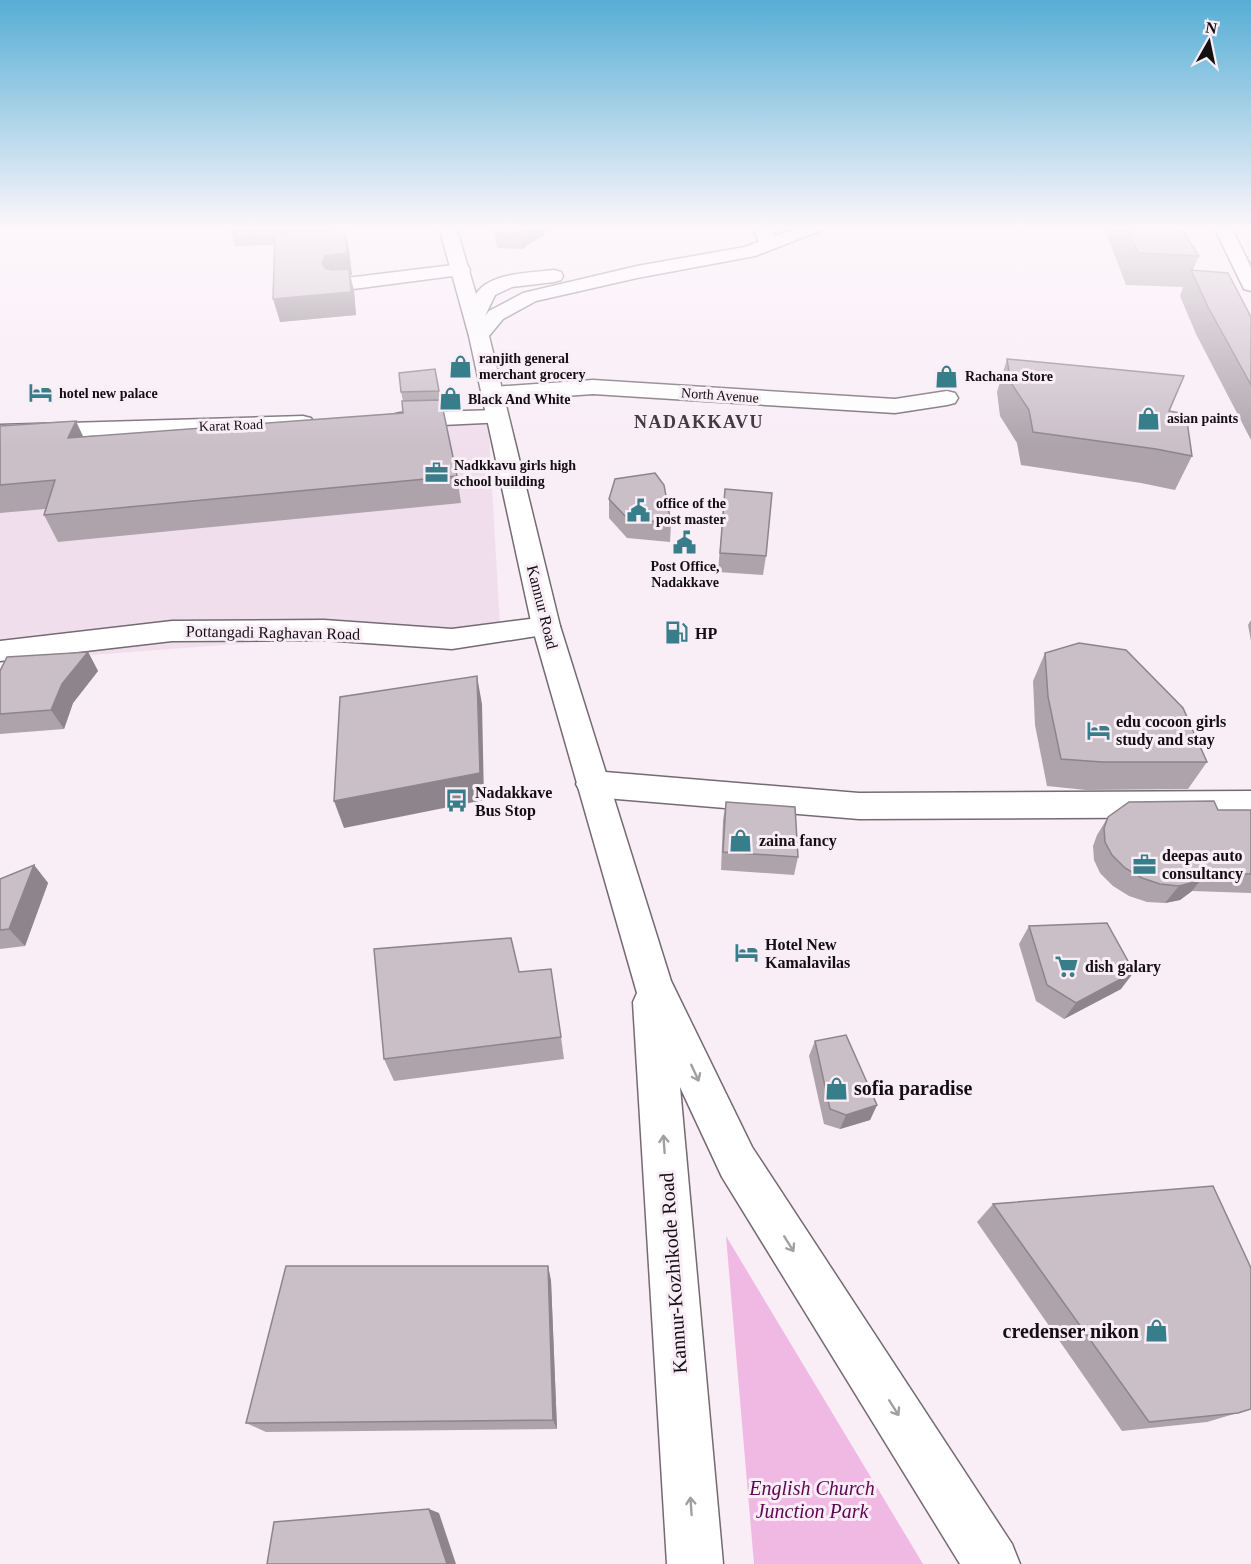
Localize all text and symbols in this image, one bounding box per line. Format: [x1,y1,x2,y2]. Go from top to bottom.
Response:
north arrow [1179,12,1239,72]
text: N [1204,18,1219,37]
place label: ranjith general merchant grocery [479,351,585,382]
shop icon: ranjith general merchant grocery [448,353,474,379]
shop icon: Rachana Store [934,363,960,389]
place label: Rachana Store [965,369,1053,384]
hotel icon: hotel new palace [28,380,54,406]
street label: North Avenue [681,385,759,406]
place label: hotel new palace [59,386,158,401]
shop icon: Black And White [437,386,463,412]
place label: Black And White [468,392,570,407]
shop icon: asian paints [1136,405,1162,431]
place label: asian paints [1167,411,1239,426]
district label: NADAKKAVU [634,412,764,432]
street label: Karat Road [199,417,263,434]
place label: Nadkkavu girls high school building [454,458,576,489]
office icon: Nadkkavu girls high school building [423,460,449,486]
place label: office of the post master [656,496,726,527]
public building icon: office of the post master [625,498,651,524]
public building icon: Post Office, Nadakkave [672,529,698,555]
place label: Post Office, Nadakkave [650,559,720,590]
street label: Kannur Road [524,563,561,651]
fuel station icon: HP [664,620,690,646]
street label: Pottangadi Raghavan Road [186,622,360,644]
place label: HP [695,625,717,642]
place label: edu cocoon girls study and stay [1116,713,1226,749]
hotel icon: edu cocoon girls study and stay [1085,717,1111,743]
place label: Nadakkave Bus Stop [475,784,552,820]
bus stop icon: Nadakkave Bus Stop [444,788,470,814]
shop icon: zaina fancy [728,827,754,853]
place label: zaina fancy [759,832,837,850]
place label: deepas auto consultancy [1162,847,1243,883]
office icon: deepas auto consultancy [1131,851,1157,877]
place label: Hotel New Kamalavilas [765,936,850,971]
hotel icon: Hotel New Kamalavilas [734,940,760,966]
supermarket icon: dish galary [1054,953,1080,979]
place label: dish galary [1085,958,1161,976]
one-way arrow [690,1064,702,1082]
shop icon: sofia paradise [823,1075,849,1101]
place label: sofia paradise [854,1077,972,1100]
one-way arrow [658,1134,669,1154]
street label: Kannur-Kozhikode Road [655,1172,691,1374]
one-way arrow [783,1235,796,1252]
shop icon: credenser nikon [1144,1318,1170,1344]
place label: credenser nikon [1003,1320,1139,1342]
one-way arrow [888,1399,900,1416]
park label: English Church Junction Park [748,1477,875,1522]
one-way arrow [685,1496,696,1516]

